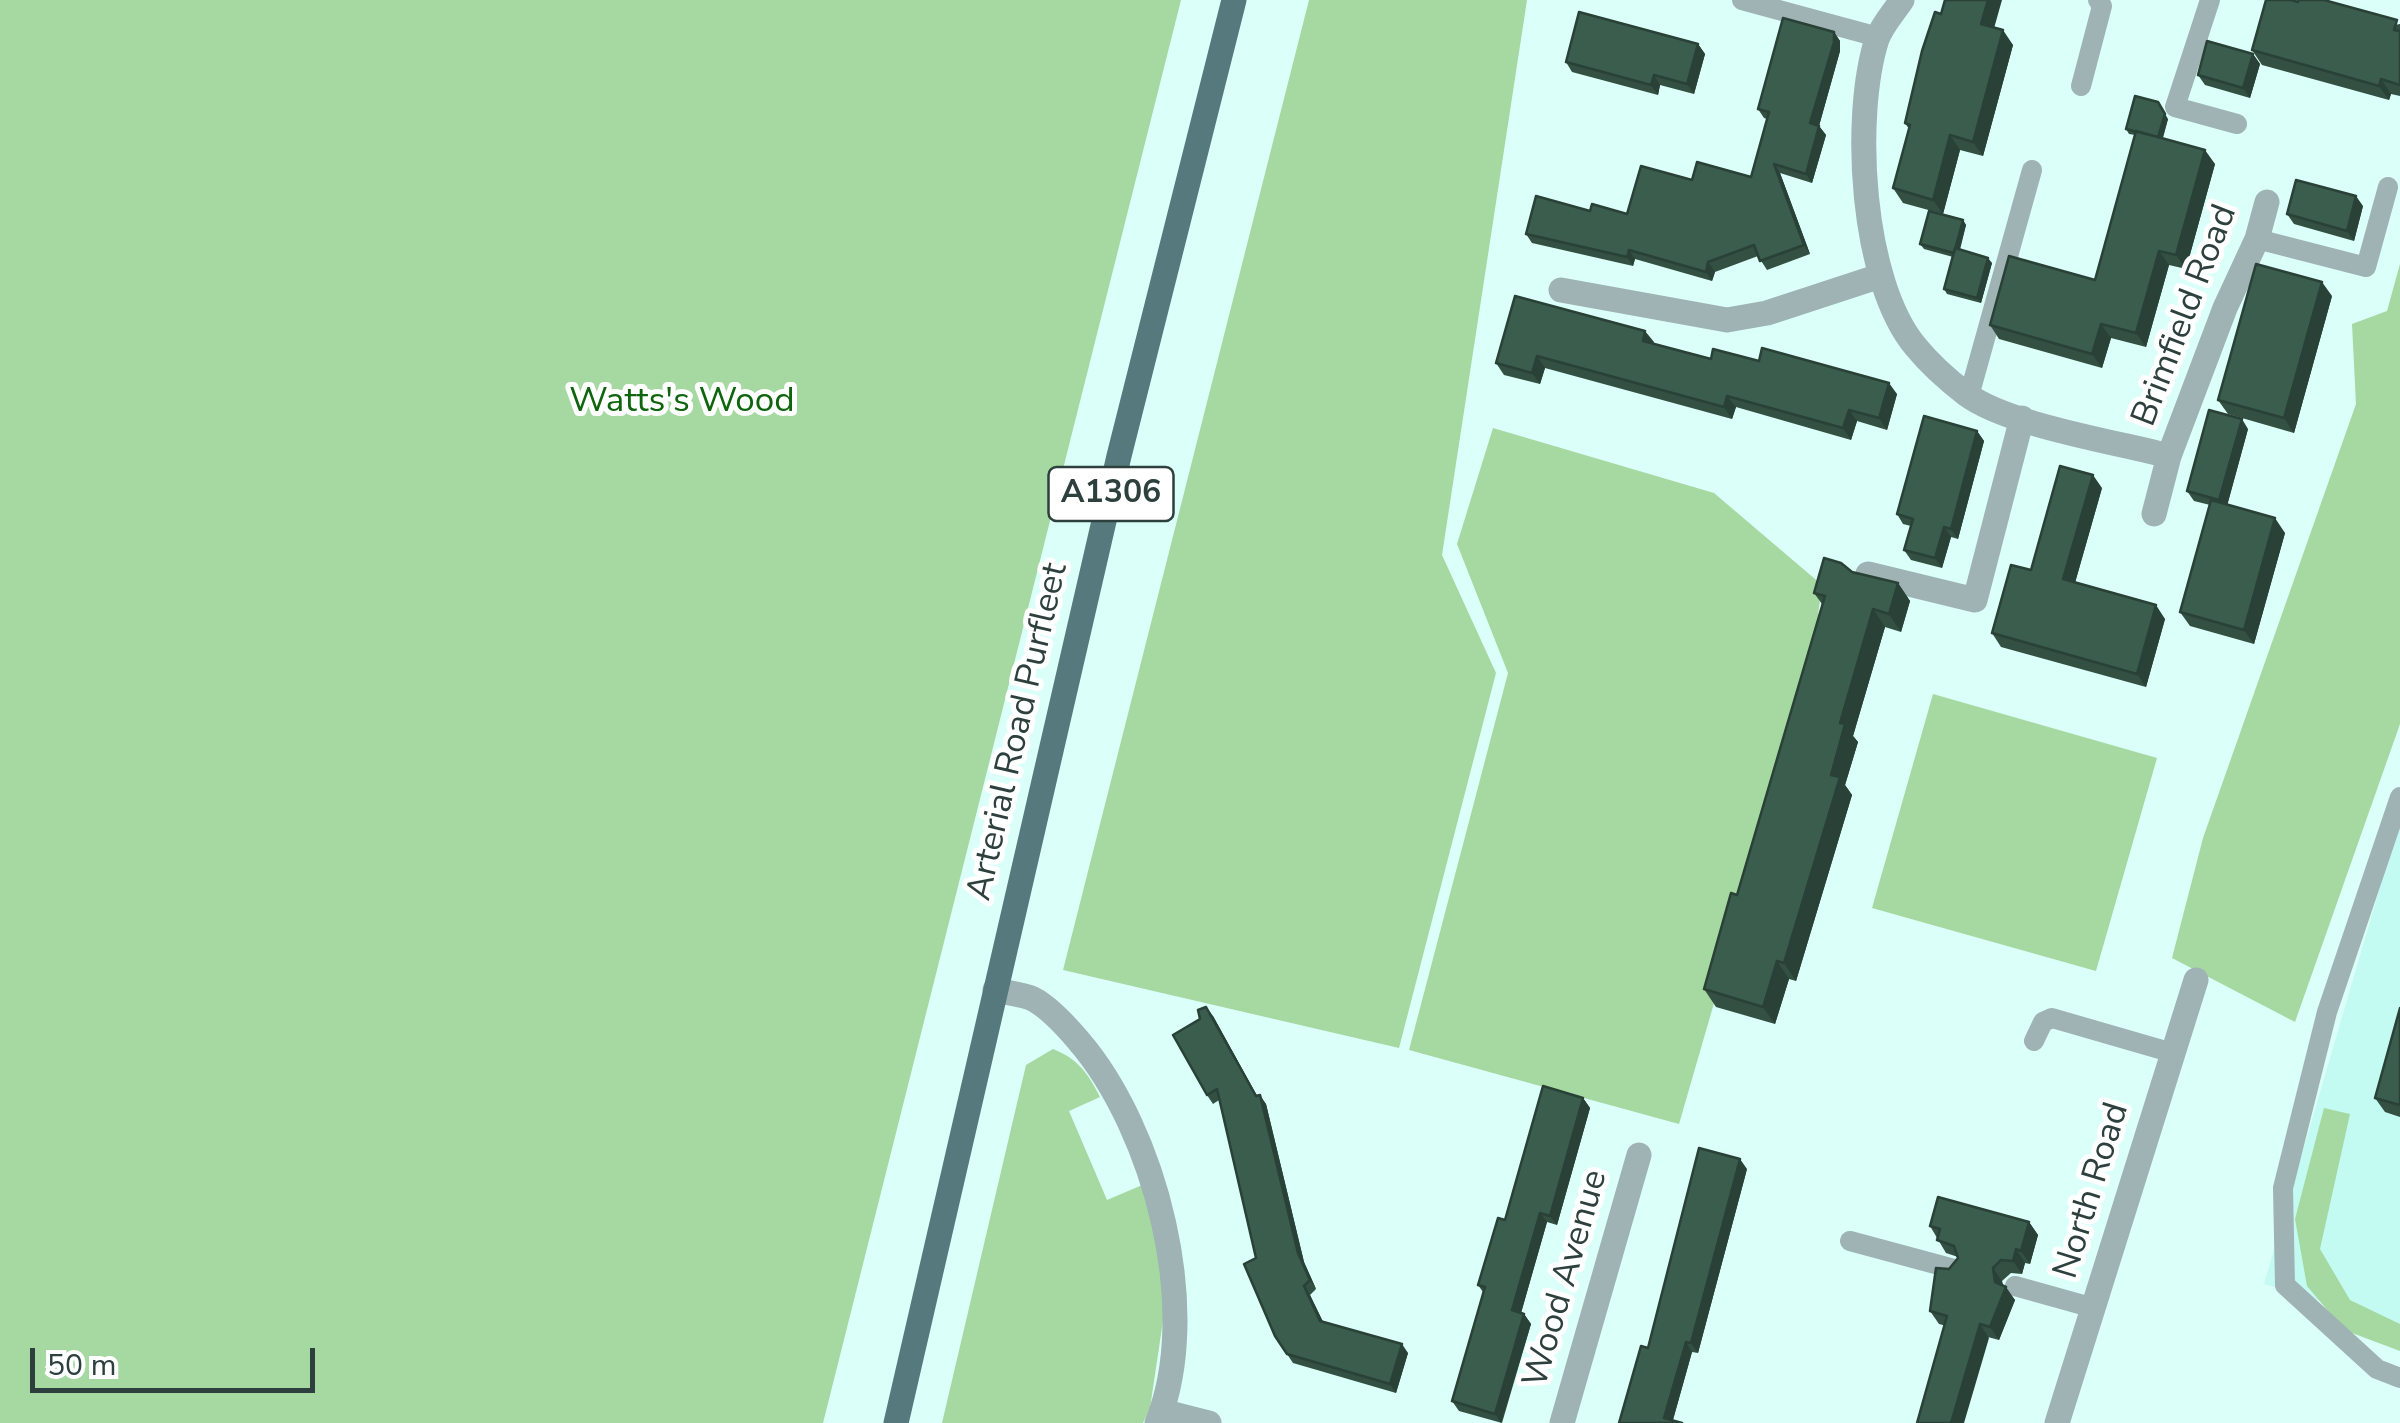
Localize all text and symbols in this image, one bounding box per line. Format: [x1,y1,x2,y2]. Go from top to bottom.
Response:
street label: Brimfield Road [2125,199,2247,433]
park label: Watts's Wood [569,382,795,424]
road number: A1306 [1048,467,1174,521]
street label: Arterial Road Purfleet [960,559,1078,905]
street label: North Road [2046,1098,2140,1284]
street label: Wood Avenue [1516,1166,1618,1392]
scale bar [35,1328,320,1390]
text: 50 m [47,1345,116,1386]

